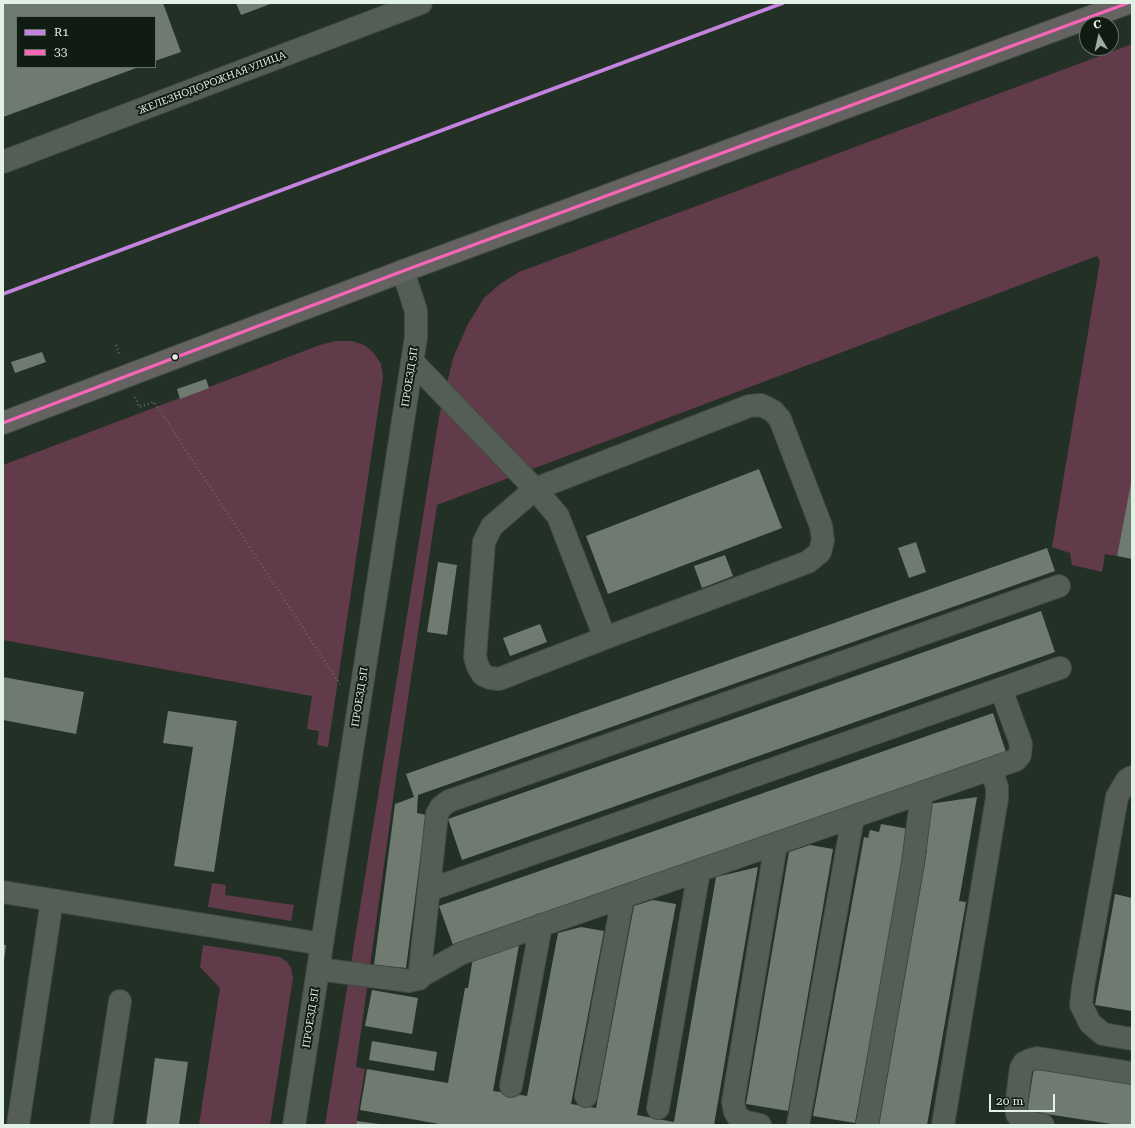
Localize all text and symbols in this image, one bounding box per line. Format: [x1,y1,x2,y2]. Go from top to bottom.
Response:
legend [16,16,156,68]
north arrow [1079,16,1119,56]
text: С [1092,18,1102,32]
text: R1 [54,25,69,39]
text: 33 [54,45,67,59]
street label: ЖЕЛЕЗНОДОРОЖНАЯ УЛИЦА [136,49,288,117]
street label: ПРОЕЗД 5П [399,346,421,408]
unlabelled marker [170,352,180,362]
street label: ПРОЕЗД 5П [349,666,371,728]
street label: ПРОЕЗД 5П [300,987,322,1049]
scale bar [991,1086,1057,1112]
text: 20 m [996,1094,1023,1108]

